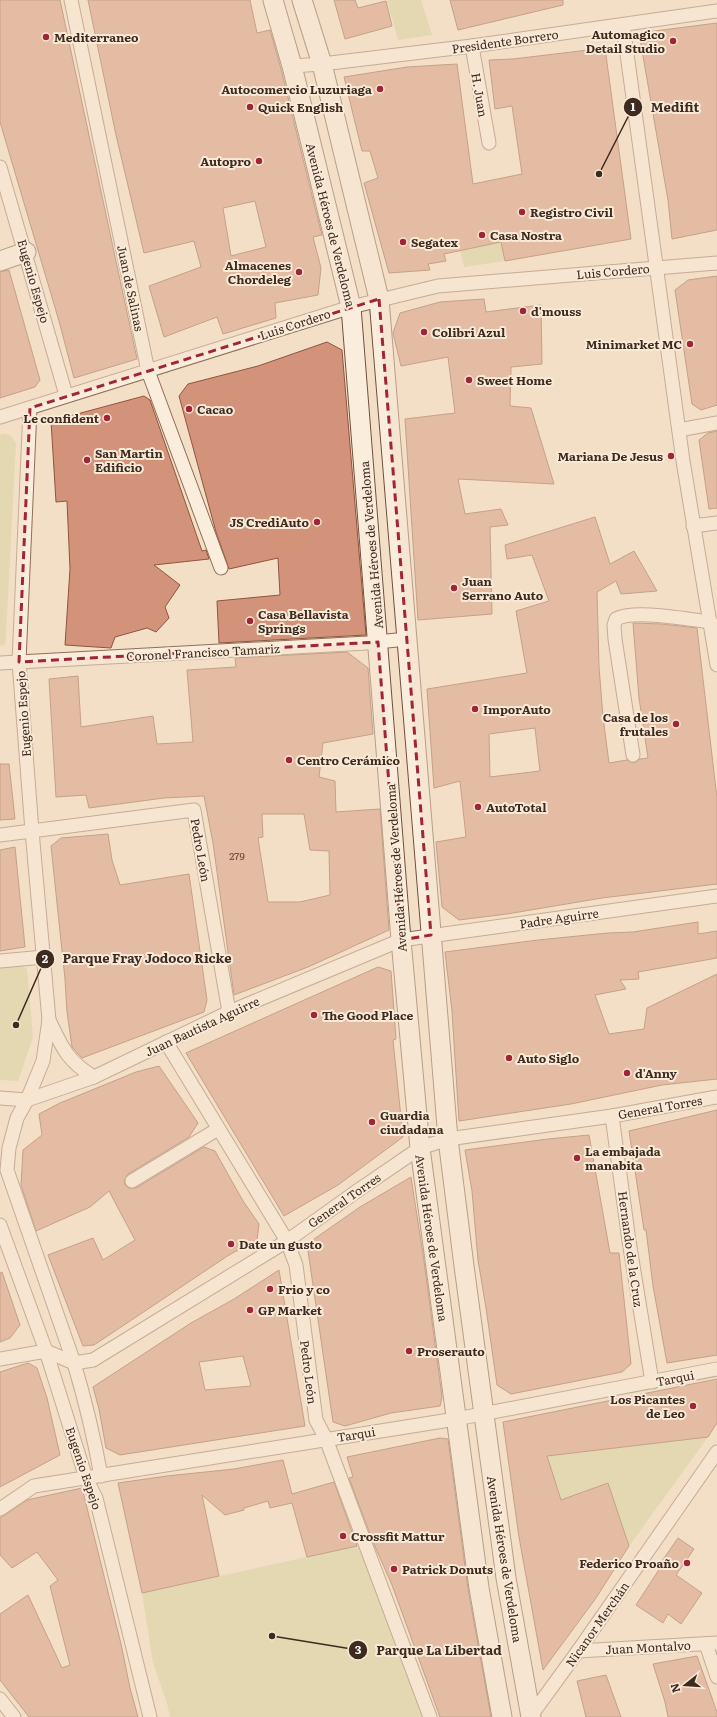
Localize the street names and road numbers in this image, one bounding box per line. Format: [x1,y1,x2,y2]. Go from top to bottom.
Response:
street label: Presidente Borrero [451,25,559,57]
street label: H. Juan [467,71,493,119]
street label: Avenida Héroes de Verdeloma [302,141,360,310]
street label: Eugenio Espejo [13,237,55,325]
street label: Juan de Salinas [113,243,149,333]
street label: Luis Cordero [576,259,650,283]
street label: Luis Cordero [257,304,333,344]
street label: Avenida Héroes de Verdeloma [355,460,387,630]
street label: Coronel Francisco Tamariz [126,639,280,665]
street label: Eugenio Espejo [11,670,35,758]
street label: Avenida Héroes de Verdeloma [381,783,411,953]
street label: Pedro León [187,817,215,883]
street label: Padre Aguirre [518,904,600,932]
street label: Juan Bautista Aguirre [142,992,262,1060]
street label: General Torres [616,1091,704,1123]
street label: Avenida Héroes de Verdeloma [411,1153,453,1323]
street label: General Torres [304,1168,385,1232]
street label: Hernando de la Cruz [614,1190,648,1308]
street label: Pedro León [296,1339,322,1405]
street label: Tarqui [654,1365,696,1391]
street label: Tarqui [336,1422,376,1446]
street label: Eugenio Espejo [61,1424,107,1512]
street label: Avenida Héroes de Verdeloma [483,1474,527,1644]
street label: Nicanor Merchán [561,1578,633,1670]
street label: Juan Montalvo [605,1636,691,1658]

